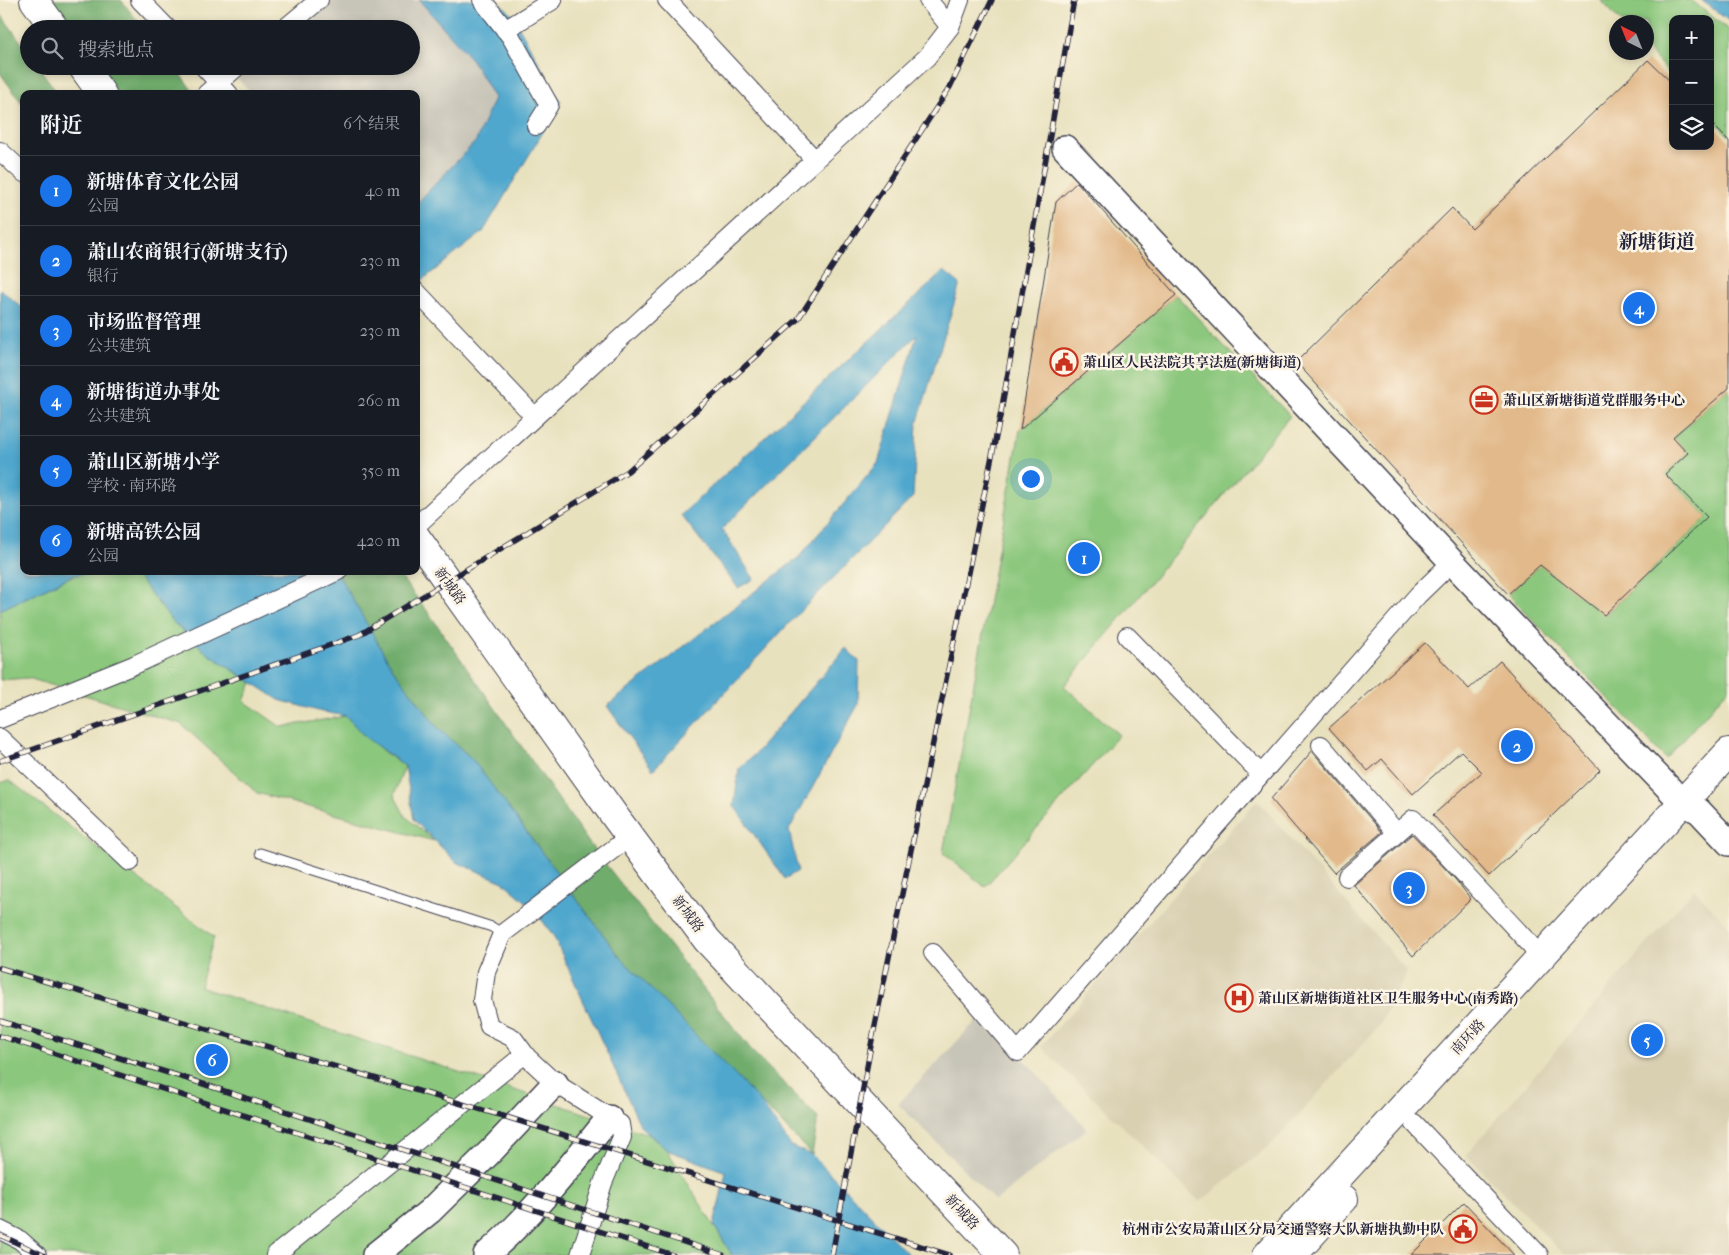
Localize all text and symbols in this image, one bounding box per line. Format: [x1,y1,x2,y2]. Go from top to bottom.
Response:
north arrow [1609,15,1654,60]
map controls [1669,15,1714,150]
button: + [1669,15,1714,60]
search box [20,20,420,75]
icon: search [38,34,66,62]
text: 搜索地点 [78,39,154,61]
button: − [1669,60,1714,105]
button: layers [1669,105,1714,150]
text: 附近 [40,113,82,137]
text: 6个结果 [343,114,400,133]
text: 新塘体育文化公园 [87,171,239,193]
text: 1 [53,181,59,200]
text: 40 m [365,181,400,200]
text: 公园 [87,196,119,215]
district label: 新塘街道 [1619,231,1695,253]
text: 萧山农商银行(新塘支行) [87,241,288,263]
text: 2 [52,251,60,270]
text: 230 m [360,251,400,270]
text: 银行 [87,266,119,285]
pin: 4 [1623,289,1655,327]
text: 市场监督管理 [87,311,201,333]
text: 3 [53,321,59,340]
text: 230 m [360,321,400,340]
text: 公共建筑 [87,336,151,355]
public building icon: 萧山区人民法院共享法庭(新塘街道) [1049,347,1079,377]
place label: 萧山区人民法院共享法庭(新塘街道) [1083,354,1301,371]
text: 新塘街道办事处 [87,381,220,403]
office icon: 萧山区新塘街道党群服务中心 [1469,385,1499,415]
text: 4 [51,391,61,410]
text: 260 m [358,391,400,410]
place label: 萧山区新塘街道党群服务中心 [1503,392,1685,409]
text: 公共建筑 [87,406,151,425]
text: 萧山区新塘小学 [87,451,220,473]
text: 5 [53,461,59,480]
text: 350 m [361,461,400,480]
your location [1018,466,1044,492]
text: 学校 · 南环路 [87,476,177,495]
text: 新塘高铁公园 [87,521,201,543]
text: 6 [52,531,60,550]
text: 420 m [357,531,400,550]
pin: 1 [1068,539,1100,577]
text: 公园 [87,546,119,565]
street label: 新城路 [431,564,469,608]
pin: 2 [1501,727,1533,765]
pin: 3 [1393,869,1425,907]
street label: 新城路 [669,892,707,936]
hospital icon: 萧山区新塘街道社区卫生服务中心(南秀路) [1224,983,1254,1013]
place label: 萧山区新塘街道社区卫生服务中心(南秀路) [1258,990,1518,1007]
street label: 南环路 [1447,1016,1489,1058]
pin: 5 [1631,1021,1663,1059]
pin: 6 [196,1041,228,1079]
street label: 新城路 [941,1191,983,1233]
public building icon: 杭州市公安局萧山区分局交通警察大队新塘执勤中队 [1448,1214,1478,1244]
place label: 杭州市公安局萧山区分局交通警察大队新塘执勤中队 [1122,1221,1444,1238]

